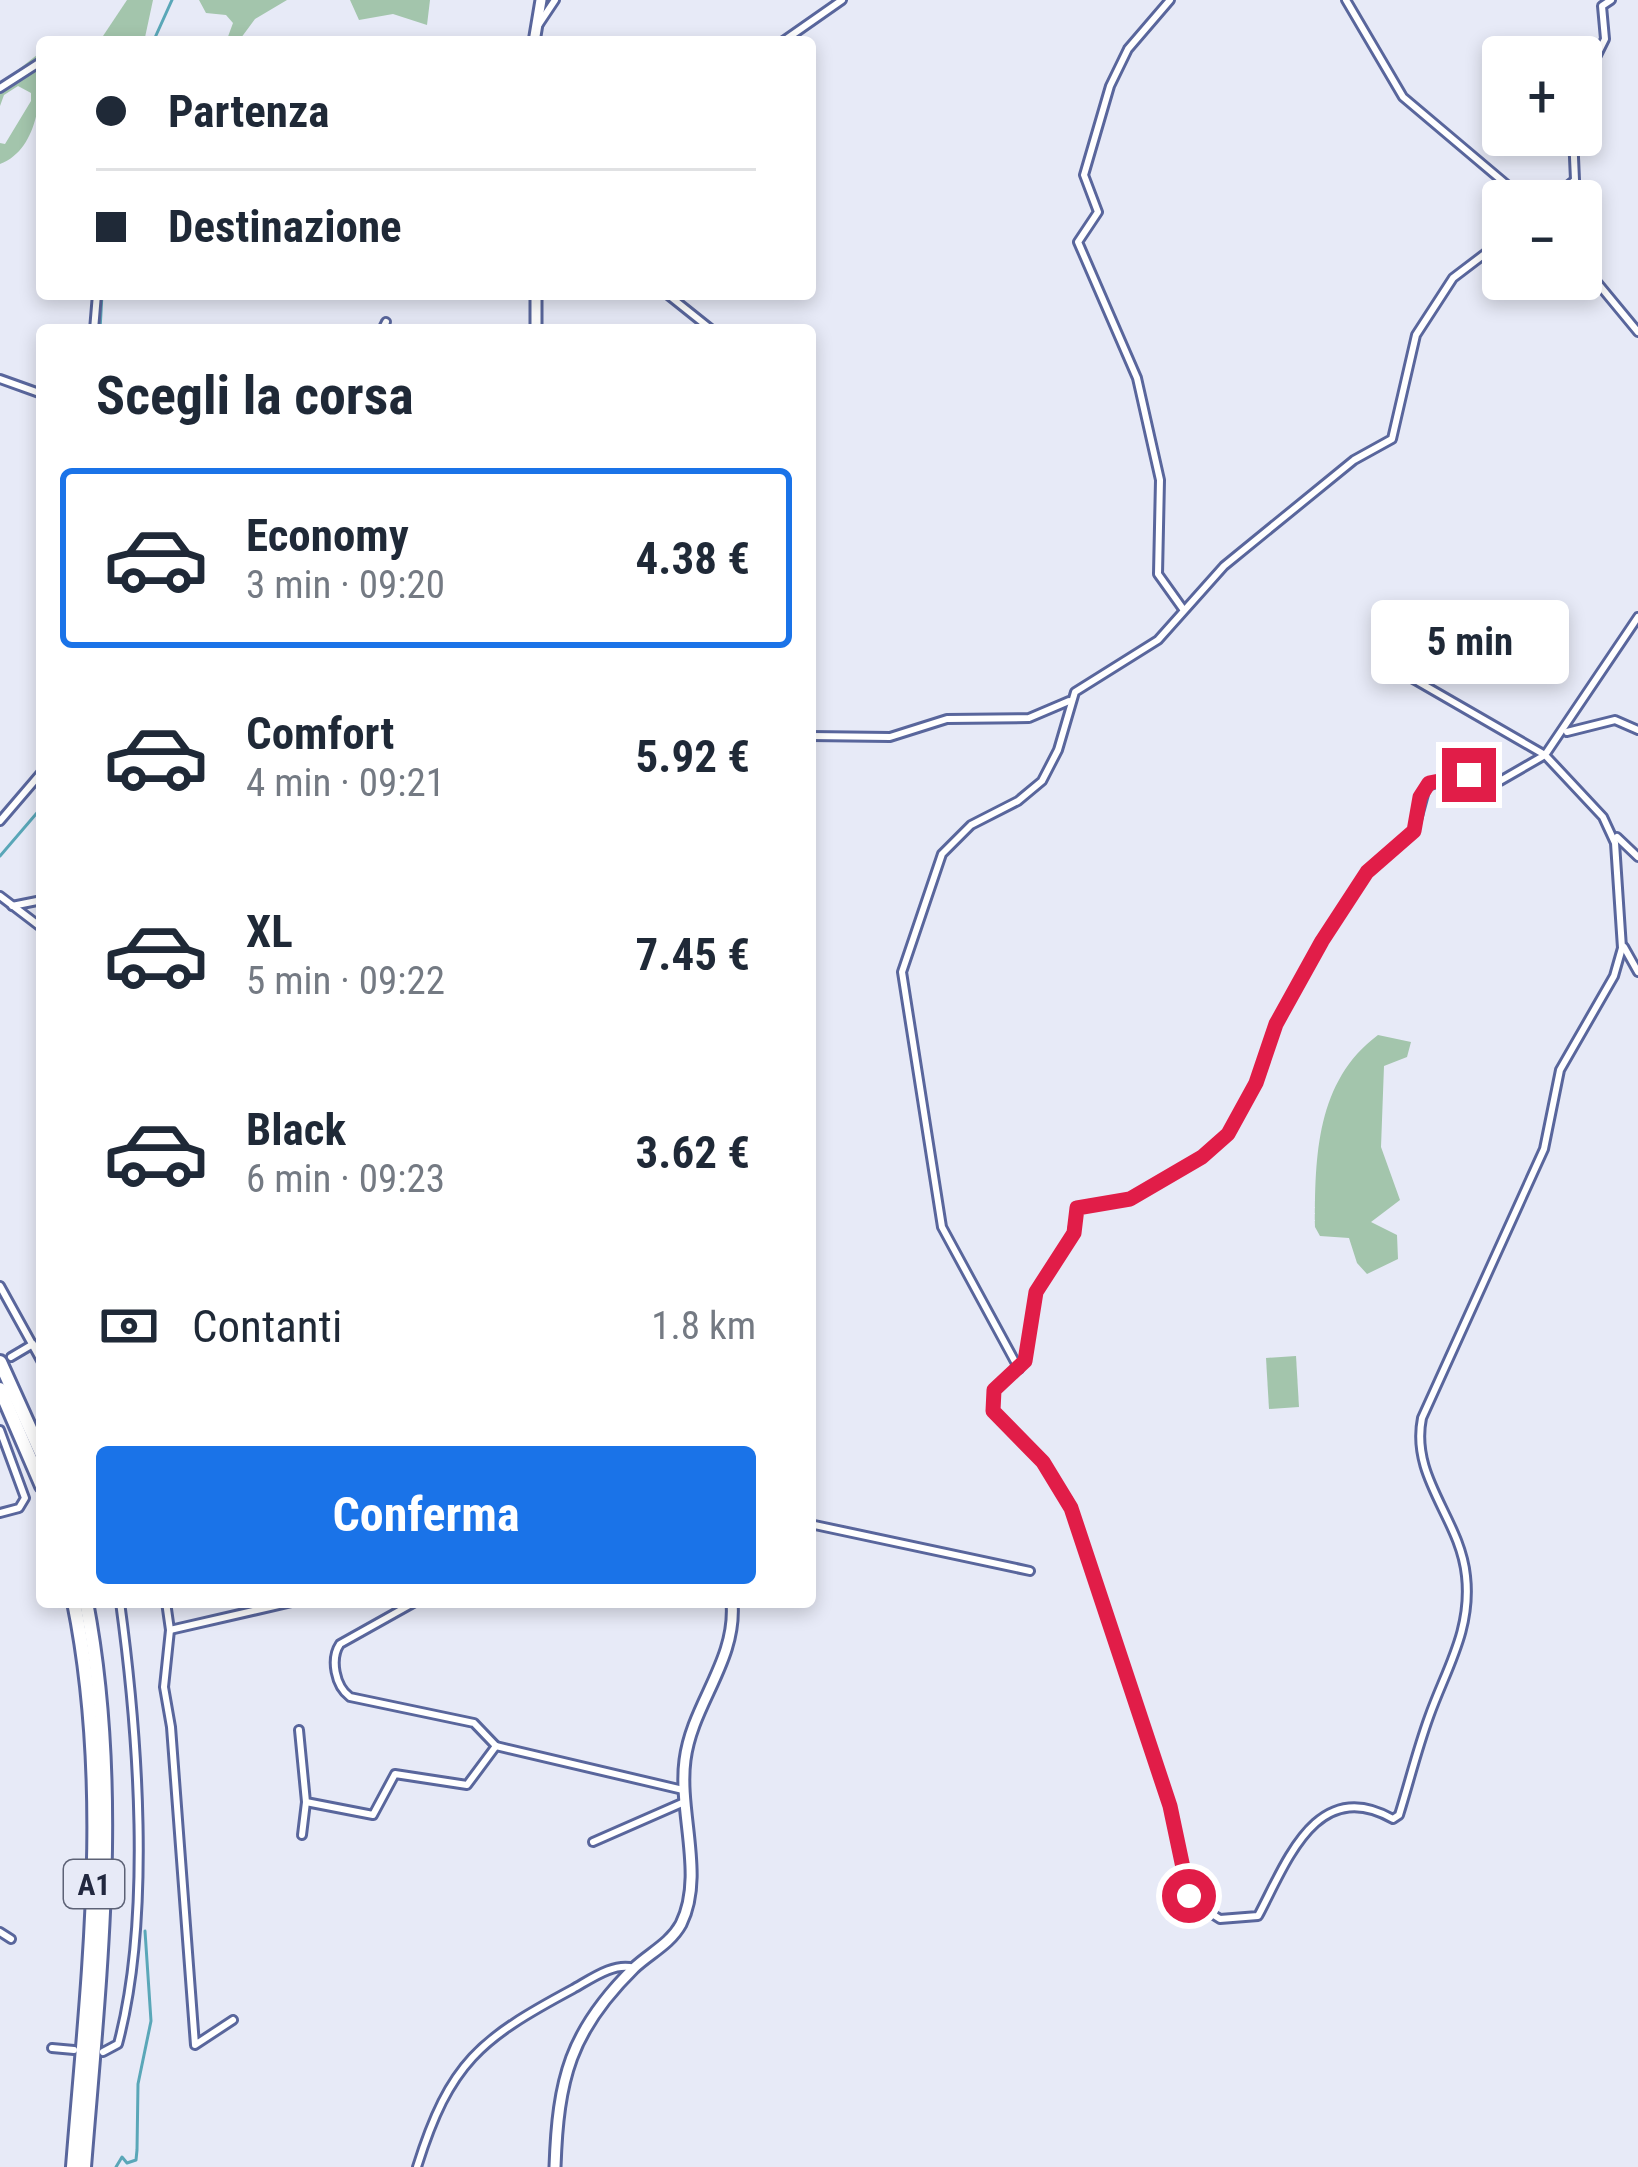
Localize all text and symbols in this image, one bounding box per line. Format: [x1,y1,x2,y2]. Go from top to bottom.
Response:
map controls [1482,36,1602,300]
button: + [1482,36,1602,156]
text: Partenza [168,85,330,138]
button: − [1482,180,1602,300]
text: Destinazione [168,200,402,253]
text: Scegli la corsa [96,364,414,427]
icon: car [102,504,210,612]
text: Economy [246,509,409,562]
text: 4.38 € [636,532,750,585]
text: 3 min · 09:20 [246,562,445,608]
callout: 5 min [1370,601,1568,685]
text: 5 min [1427,619,1513,665]
icon: car [102,702,210,810]
text: Comfort [246,707,394,760]
text: 5.92 € [636,730,750,783]
route end [1442,748,1496,802]
text: 4 min · 09:21 [246,760,445,806]
icon: car [102,900,210,1008]
text: XL [246,905,293,958]
text: 7.45 € [636,928,750,981]
text: 5 min · 09:22 [246,958,445,1004]
icon: car [102,1098,210,1206]
text: Black [246,1103,346,1156]
text: 3.62 € [636,1126,750,1179]
text: 6 min · 09:23 [246,1156,445,1202]
icon: cash [96,1293,162,1359]
text: Contanti [192,1300,342,1353]
text: 1.8 km [651,1303,756,1349]
button: Conferma [96,1446,756,1584]
road number: A1 [64,1860,124,1908]
route start [1162,1869,1216,1923]

